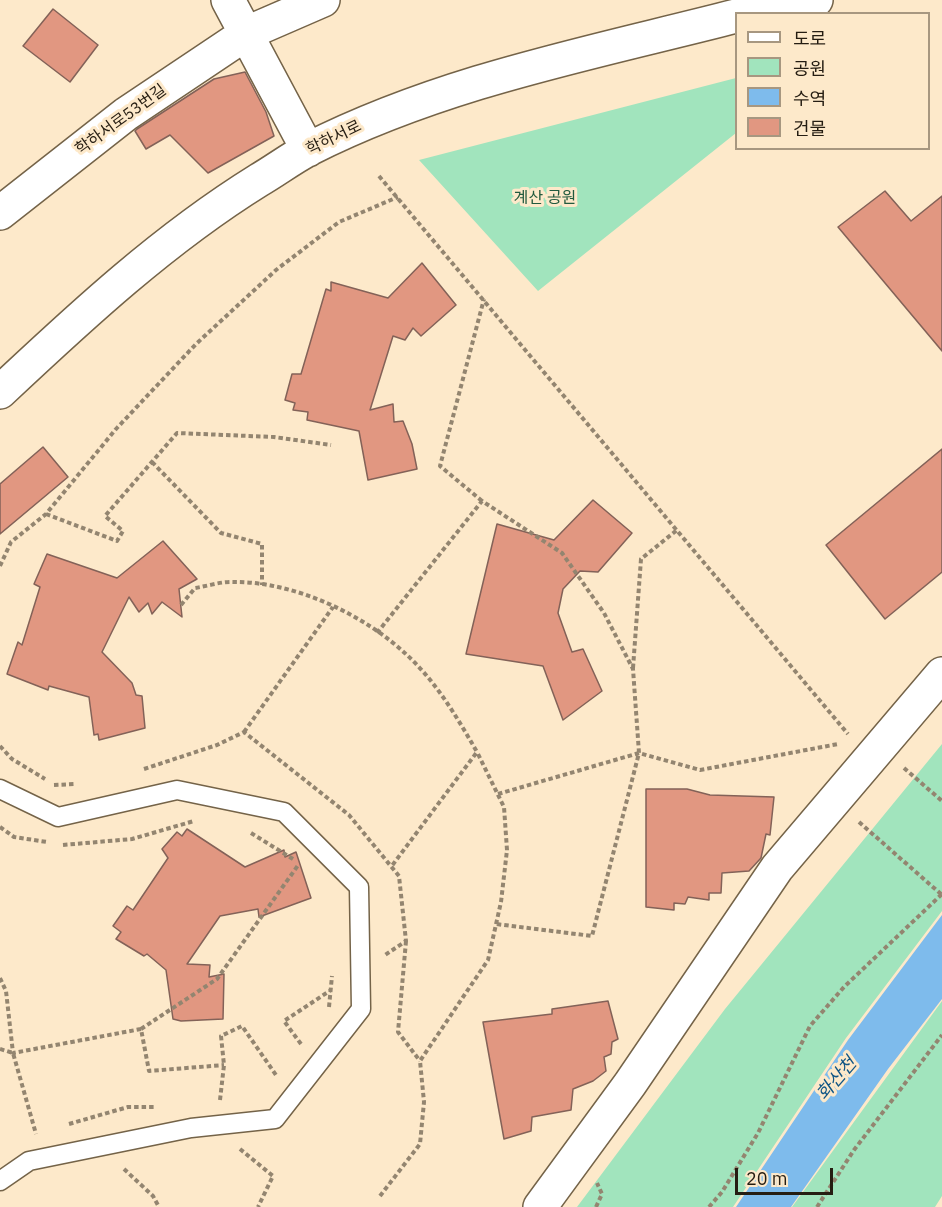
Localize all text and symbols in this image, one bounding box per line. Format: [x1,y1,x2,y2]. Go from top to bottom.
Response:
legend [735,12,930,150]
text: 도로 [793,27,826,50]
text: 공원 [793,57,826,80]
street label: 학하서로53번길 [72,81,170,159]
text: 수역 [793,87,826,110]
street label: 학하서로 [303,116,365,160]
text: 건물 [793,117,826,140]
park label: 계산 공원 [514,188,576,208]
water label: 화산천 [813,1053,861,1105]
scale bar [738,1156,836,1194]
text: 20 m [746,1167,788,1190]

